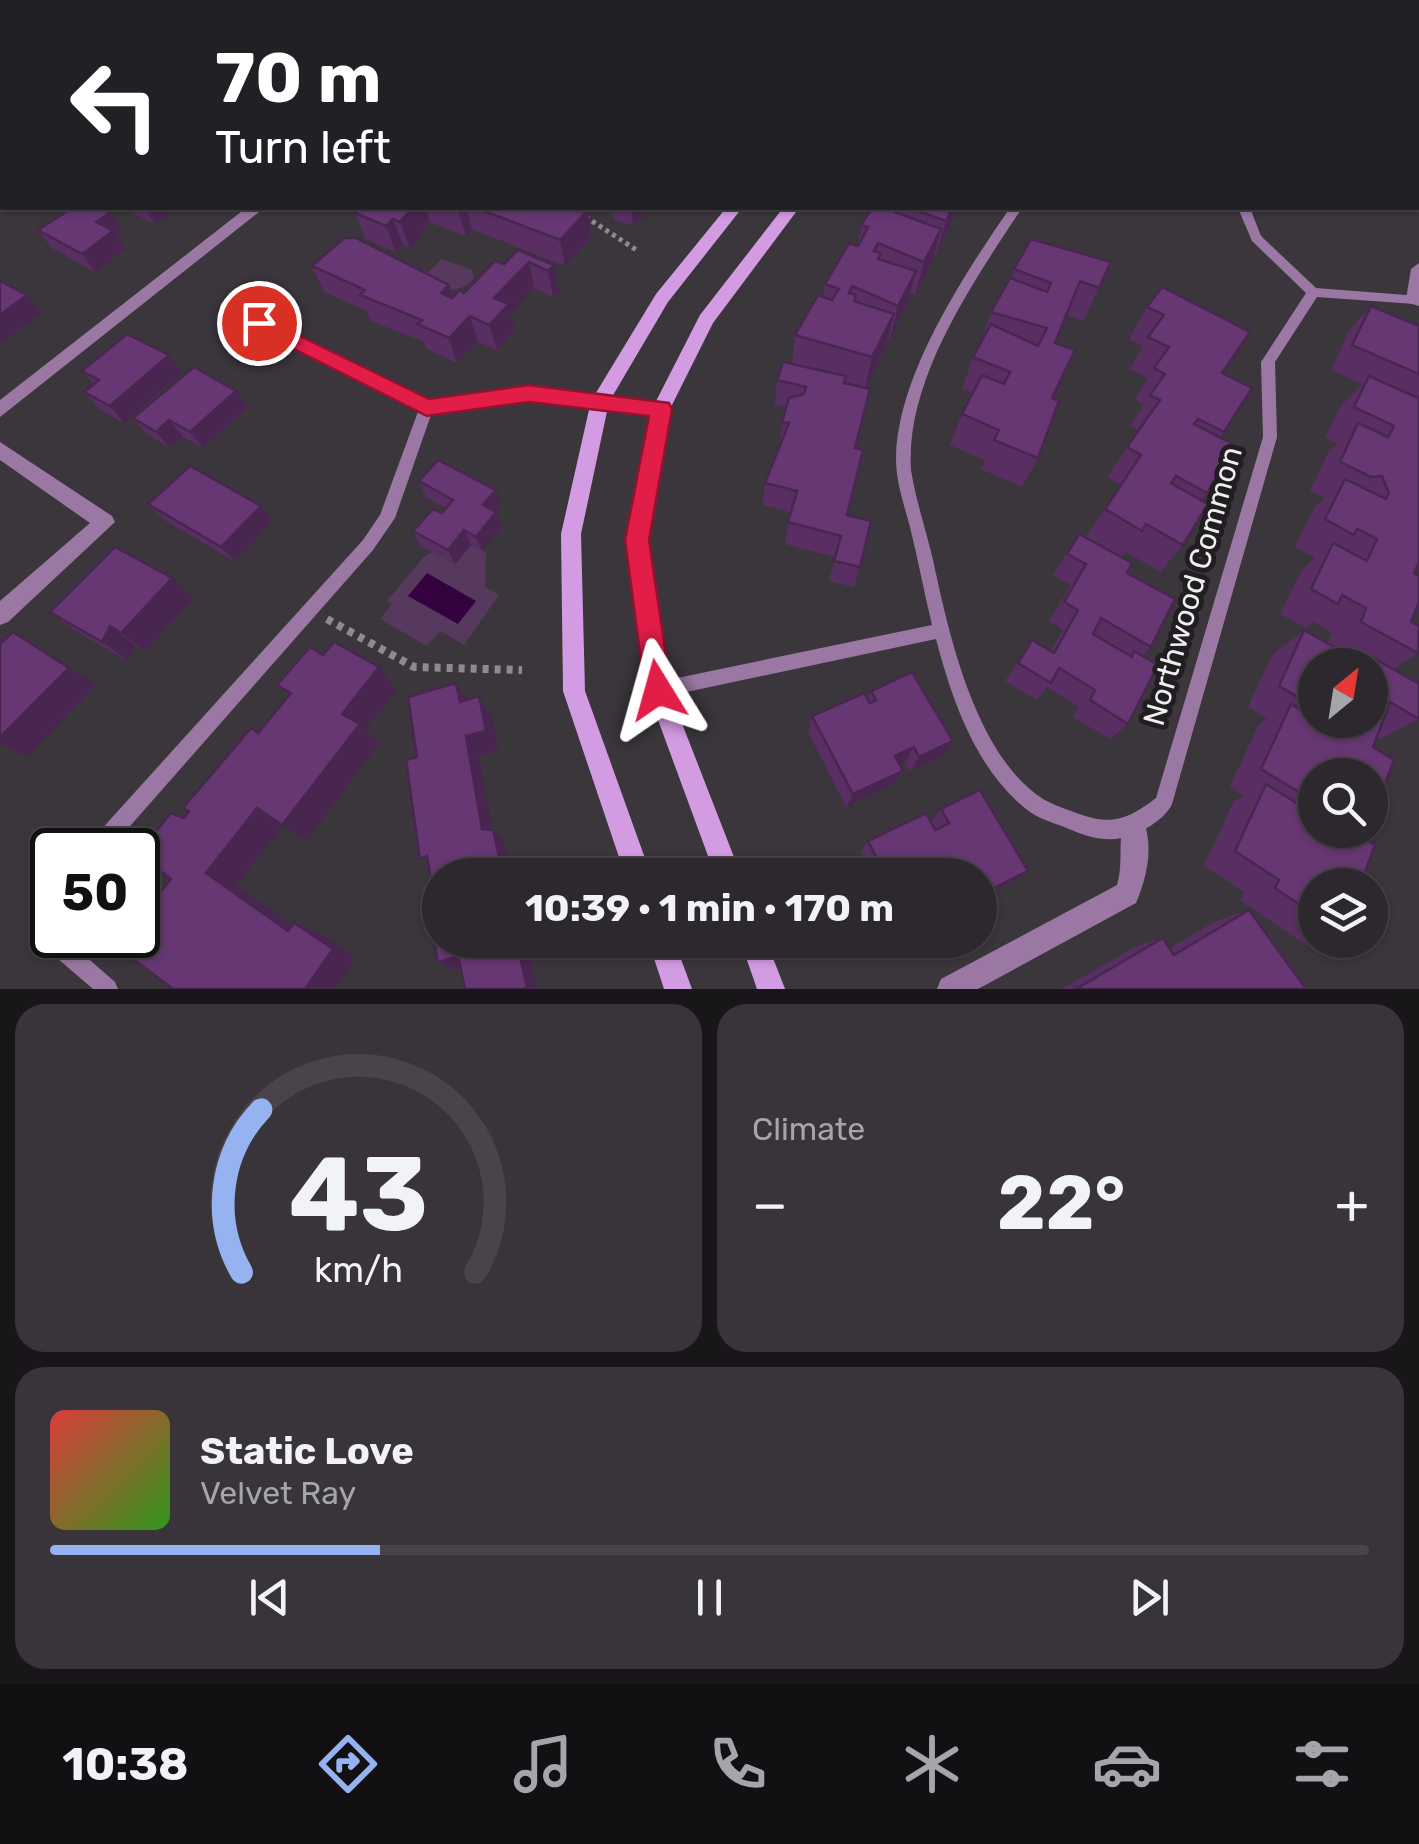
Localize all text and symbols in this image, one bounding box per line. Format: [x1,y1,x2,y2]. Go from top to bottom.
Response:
text: 70 m [215,37,382,120]
icon: left [50,40,180,170]
text: Turn left [215,121,391,174]
pin [217,281,302,366]
icon: arrive [232,296,287,351]
street label: Northwood Common [1136,442,1250,730]
position arrow [606,638,710,742]
north arrow [1298,648,1388,738]
map controls [1298,648,1388,958]
button: search [1298,758,1388,848]
speed limit sign: 50 [30,828,160,958]
button: layers [1298,868,1388,958]
text: 10:39 · 1 min · 170 m [525,885,894,931]
text: Climate [752,1110,865,1148]
text: 43 [289,1133,428,1256]
text: 22° [997,1159,1125,1248]
text: − [752,1172,788,1237]
text: + [1335,1172,1369,1237]
text: km/h [314,1249,403,1291]
text: Static Love [200,1428,414,1474]
text: Velvet Ray [200,1474,356,1512]
icon: previous [242,1570,297,1625]
icon: pause [682,1570,737,1625]
icon: next [1122,1570,1177,1625]
icon: directions [313,1729,383,1799]
icon: music [508,1729,578,1799]
icon: phone [703,1729,773,1799]
icon: climate [897,1729,967,1799]
icon: car [1092,1729,1162,1799]
icon: filters [1287,1729,1357,1799]
text: 10:38 [62,1738,189,1791]

